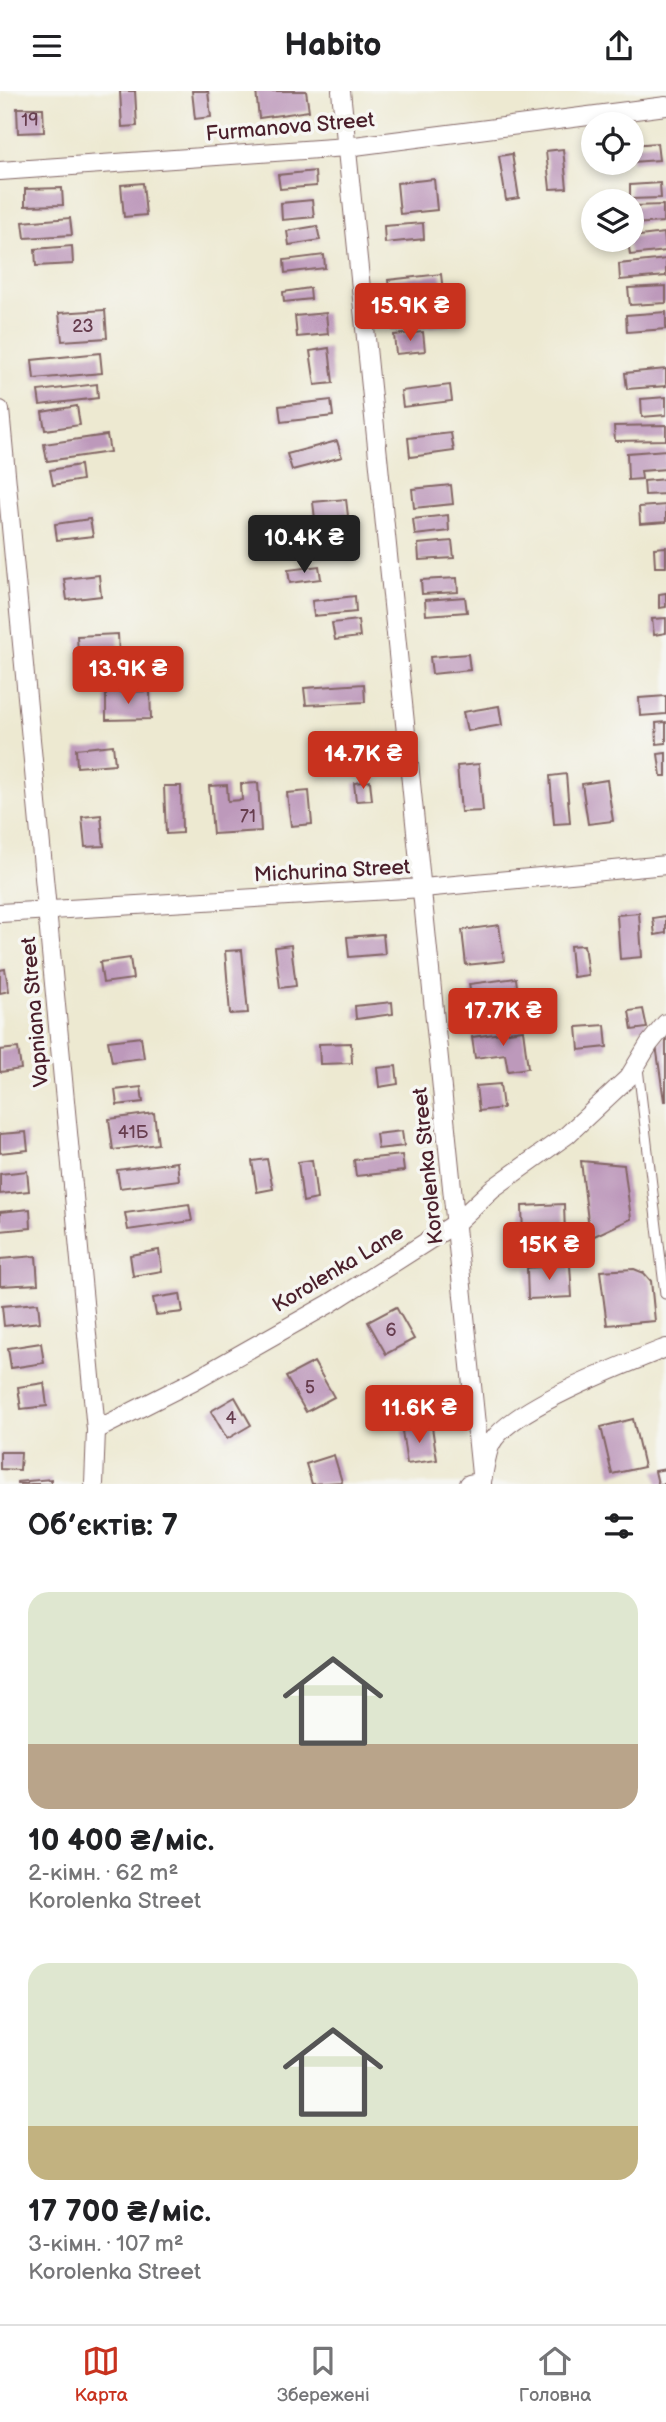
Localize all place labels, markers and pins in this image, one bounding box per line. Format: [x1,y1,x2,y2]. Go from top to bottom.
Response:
pin: 15.9K ₴ [345,283,475,343]
pin: 10.4K ₴ [239,515,369,575]
pin: 13.9K ₴ [63,647,193,706]
pin: 14.7K ₴ [298,731,428,791]
pin: 17.7K ₴ [438,989,568,1048]
pin: 15K ₴ [500,1223,598,1282]
pin: 11.6K ₴ [354,1385,484,1445]

